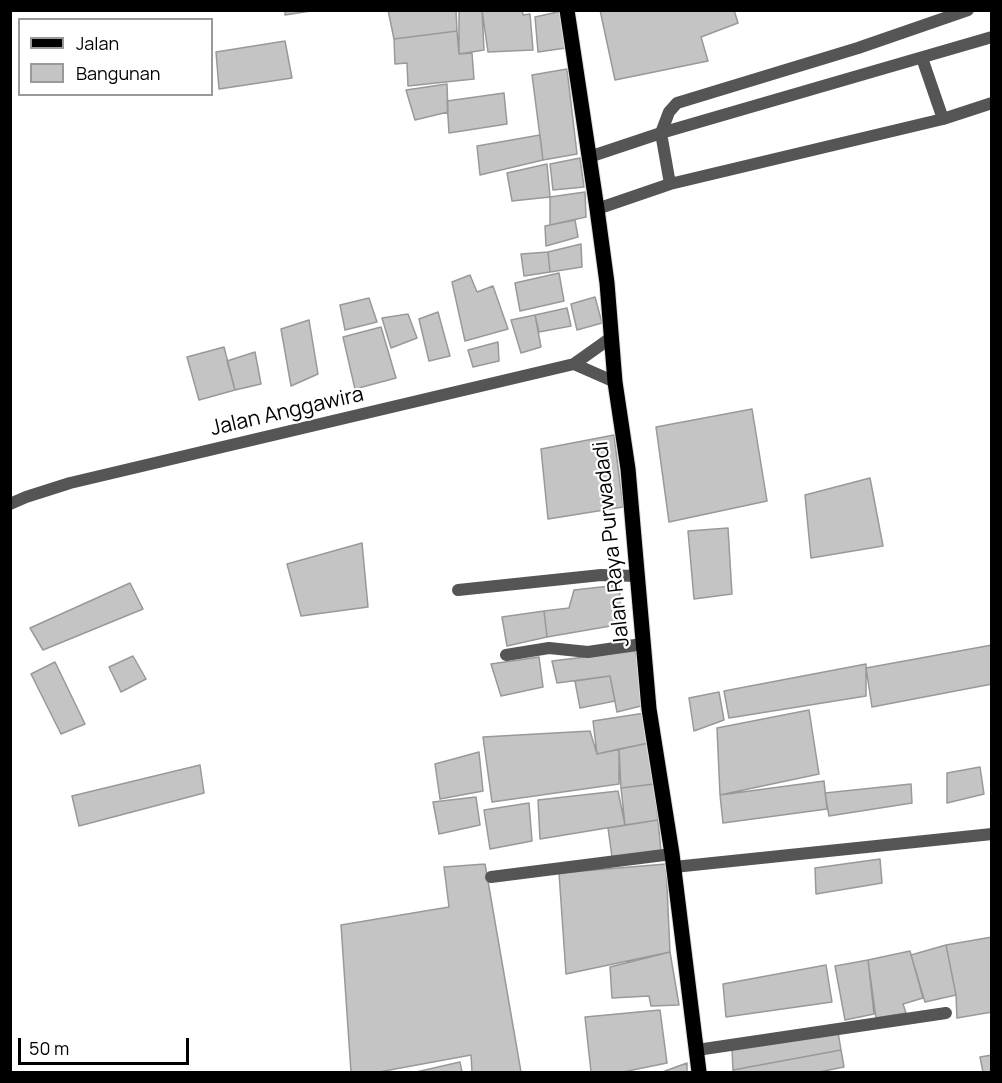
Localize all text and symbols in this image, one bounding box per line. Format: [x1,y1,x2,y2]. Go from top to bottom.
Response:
legend [18,18,213,96]
text: Jalan [76,31,119,55]
text: Bangunan [76,61,160,85]
street label: Jalan Anggawira [208,382,366,442]
street label: Jalan Raya Purwadadi [589,440,635,648]
scale bar [21,1026,192,1064]
text: 50 m [29,1036,69,1060]

